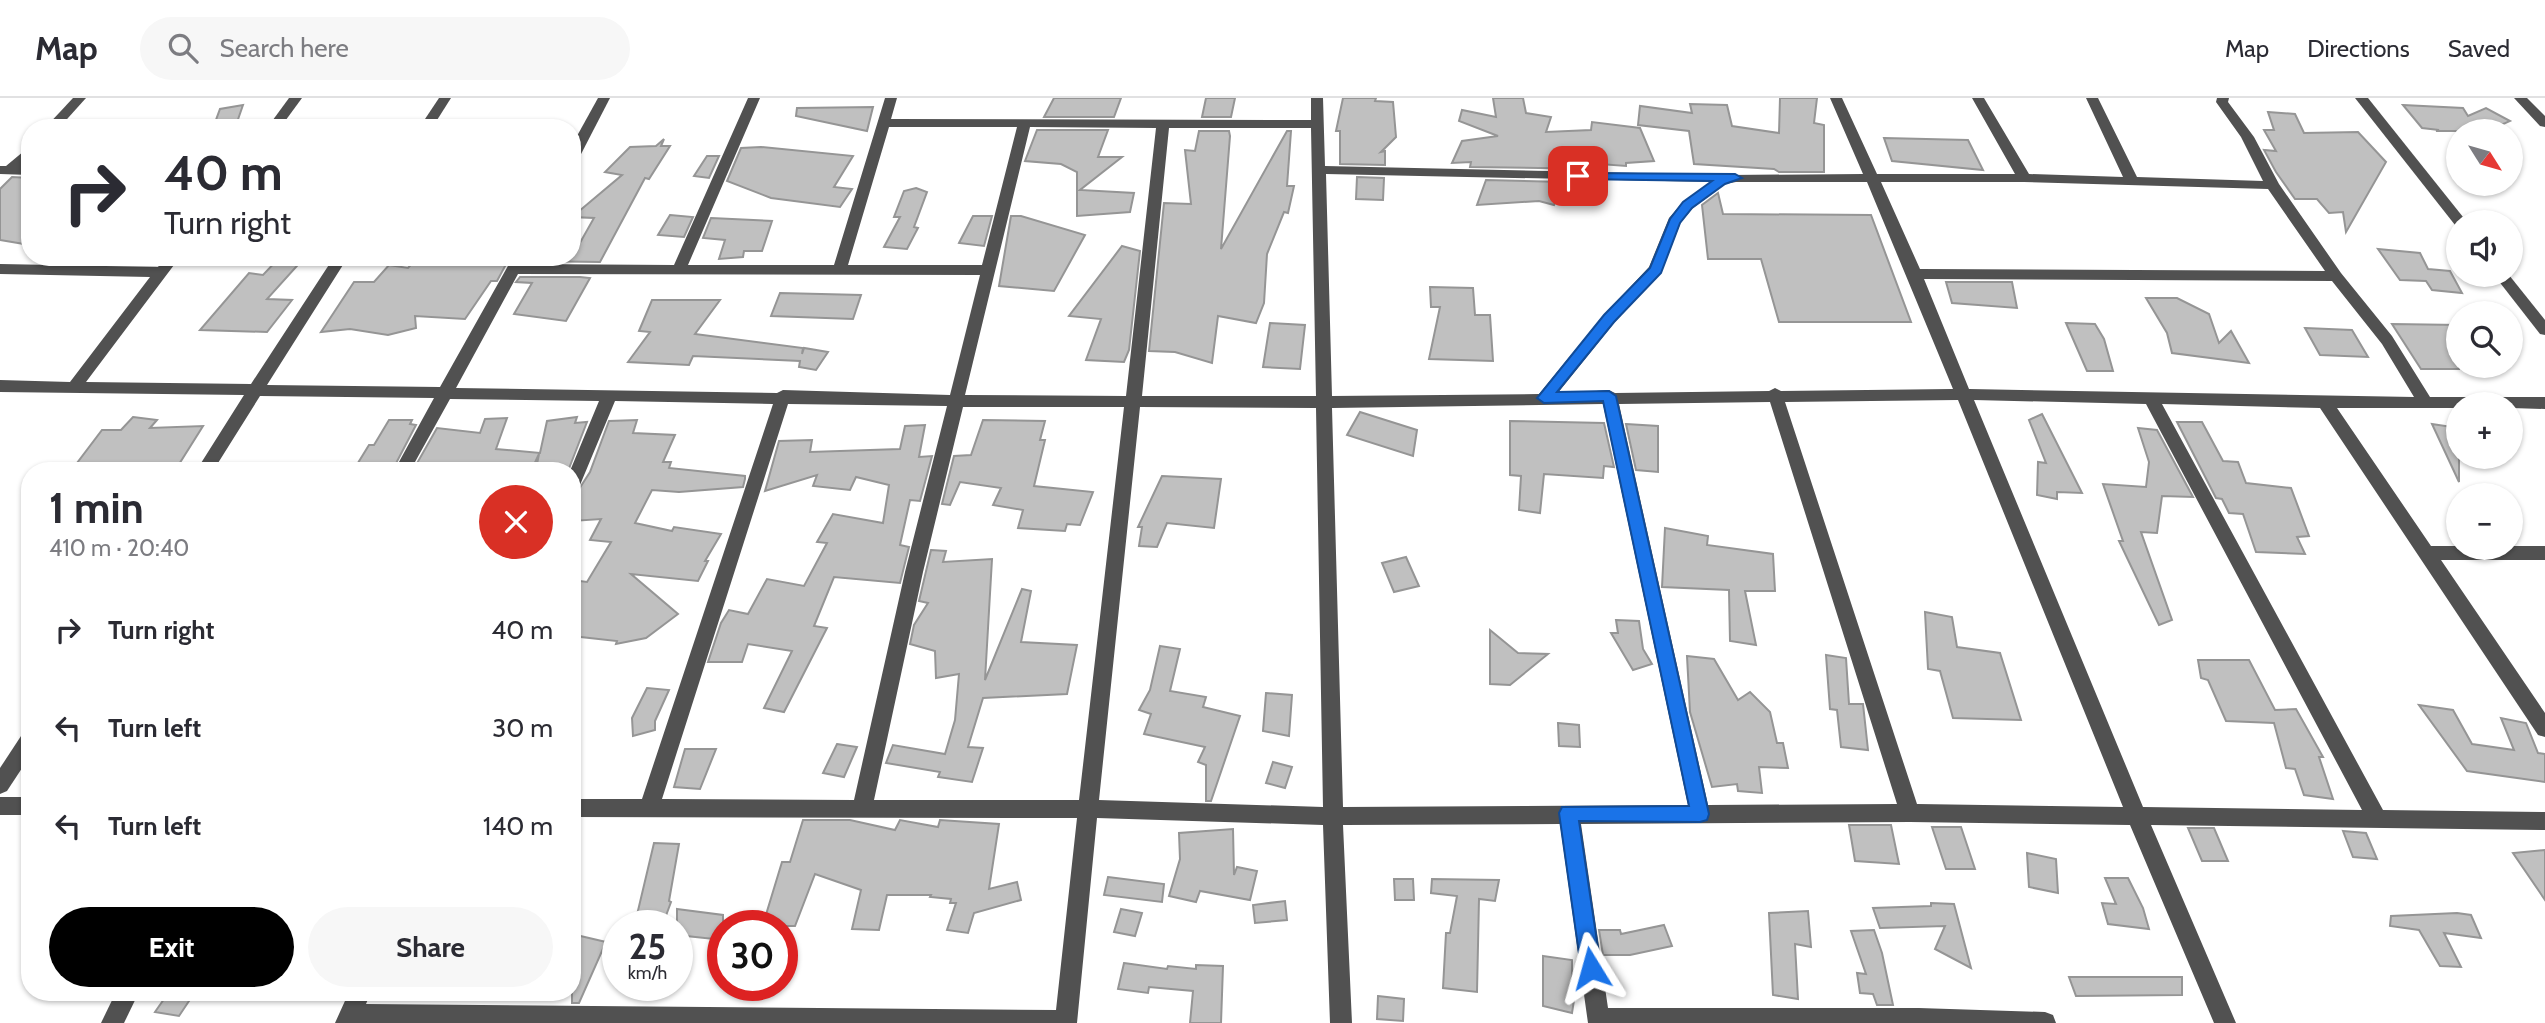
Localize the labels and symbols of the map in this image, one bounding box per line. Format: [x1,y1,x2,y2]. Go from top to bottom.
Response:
north arrow [2446,119,2524,196]
pin [1548,146,1608,206]
speed limit sign: 30 [707,910,798,1001]
position arrow [1554,931,1628,1005]

